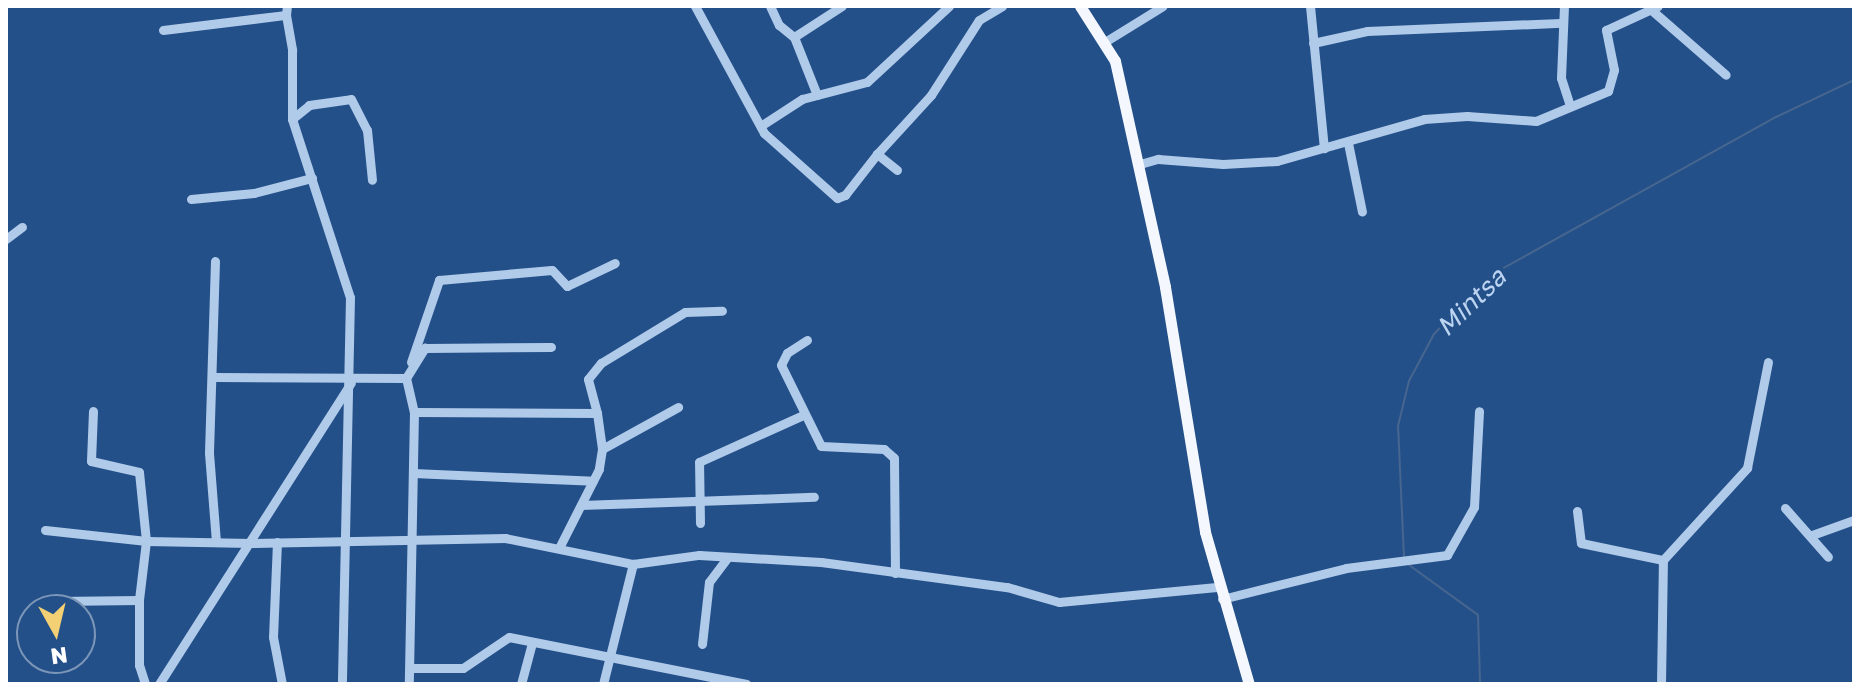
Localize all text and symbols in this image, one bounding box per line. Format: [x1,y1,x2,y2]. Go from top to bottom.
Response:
water label: Mintsa [1430,262,1512,342]
north arrow [16,594,96,674]
text: N [49,642,69,671]

